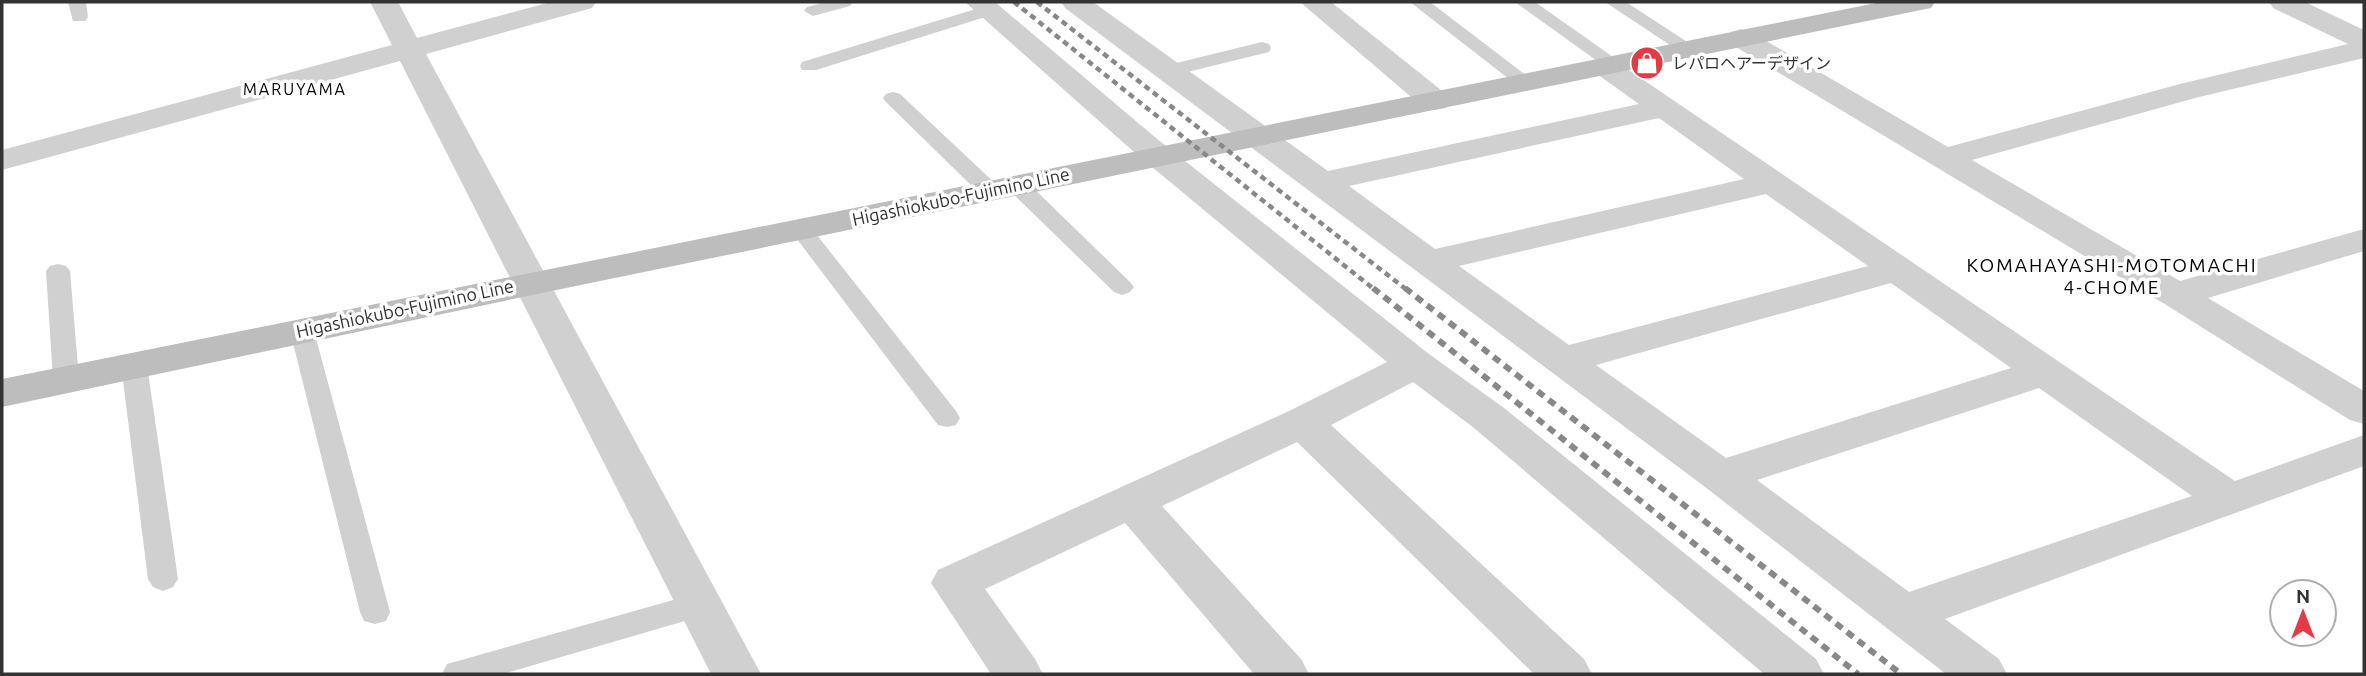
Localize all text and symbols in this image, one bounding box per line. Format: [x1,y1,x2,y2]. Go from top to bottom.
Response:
shop icon: レパロヘアーデザイン [1628,44,1666,82]
place label: レパロヘアーデザイン [1672,54,1831,72]
district label: MARUYAMA [243,80,347,98]
street label: Higashiokubo-Fujimino Line [850,163,1071,229]
district label: KOMAHAYASHI-MOTOMACHI 4-CHOME [1966,254,2258,298]
street label: Higashiokubo-Fujimino Line [294,275,515,341]
north arrow [2268,578,2338,648]
text: N [2296,585,2310,607]

